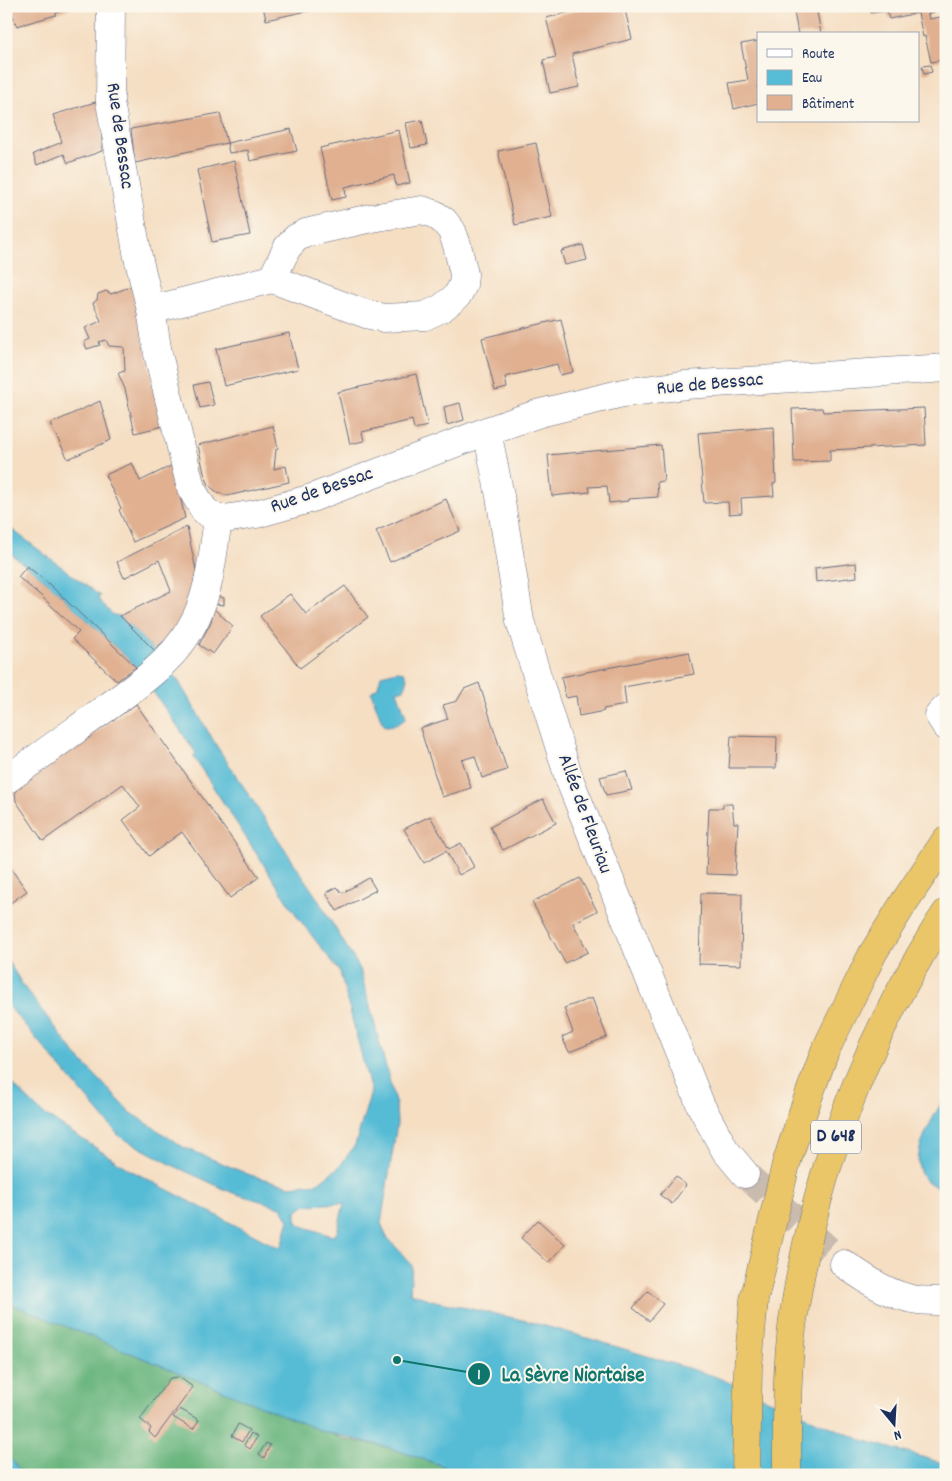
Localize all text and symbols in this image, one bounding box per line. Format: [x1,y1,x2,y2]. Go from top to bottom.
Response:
legend [757,32,920,122]
text: Route [802,44,835,66]
text: Eau [802,68,822,90]
street label: Rue de Bessac [98,81,140,191]
text: Bâtiment [802,94,855,116]
street label: Rue de Bessac [655,366,765,404]
street label: Rue de Bessac [267,460,377,522]
street label: Allée de Fleuriau [549,750,619,878]
road number: D 648 [811,1120,861,1154]
callout: La Sèvre Niortaise [466,1356,654,1392]
text: La Sèvre Niortaise [501,1362,645,1392]
text: 1 [477,1365,481,1387]
north arrow [870,1398,920,1448]
text: N [891,1424,904,1445]

